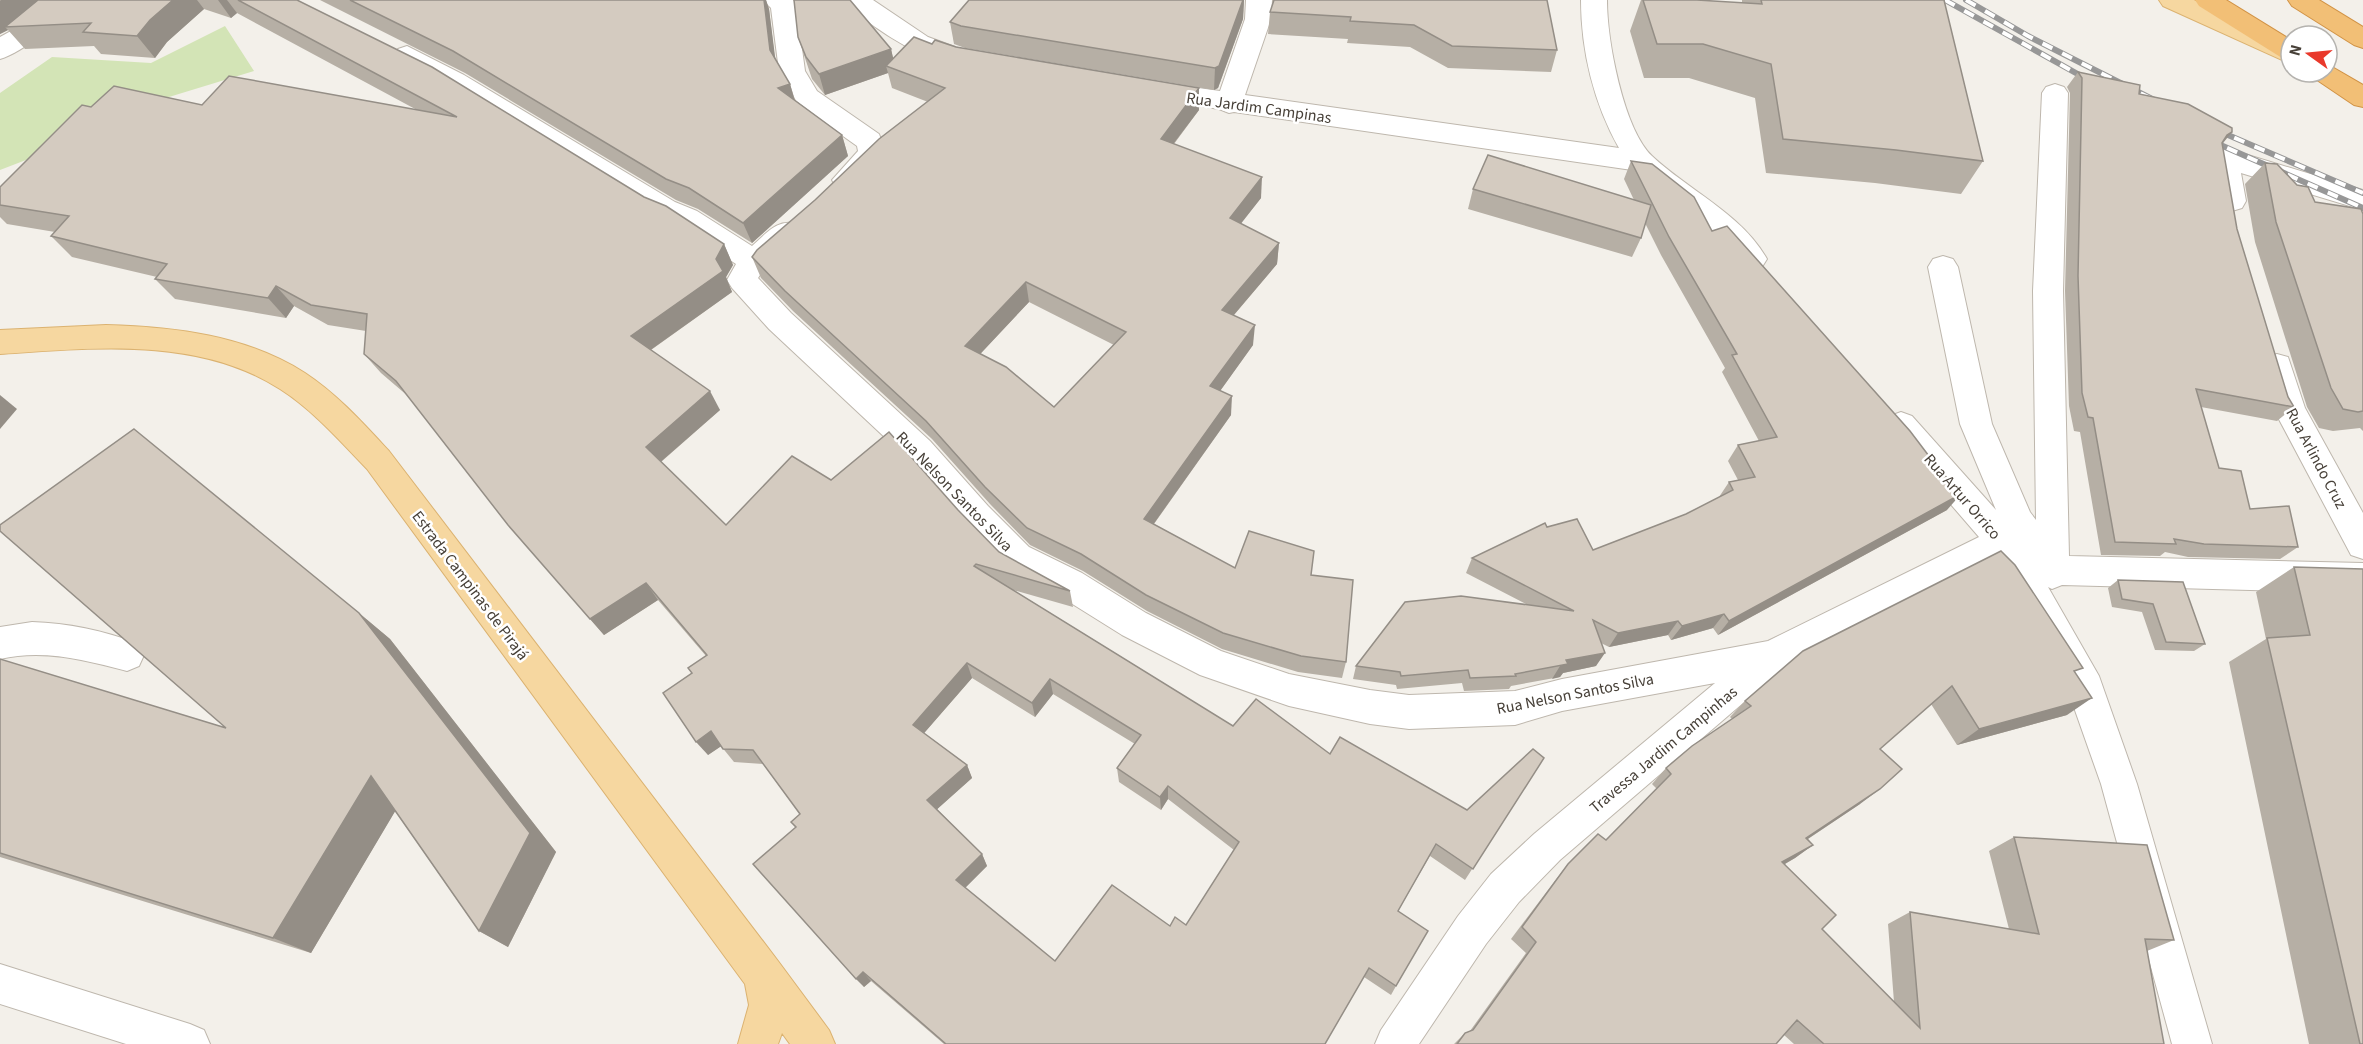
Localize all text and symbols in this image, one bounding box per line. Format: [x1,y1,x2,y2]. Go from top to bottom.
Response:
north arrow [2279,24,2339,84]
text: N [2283,42,2307,58]
street label: Rua Jardim Campinas [1185,87,1333,129]
street label: Rua Arlindo Cruz [2280,404,2352,513]
street label: Rua Nelson Santos Silva [891,427,1018,557]
street label: Rua Artur Orrico [1919,449,2006,544]
street label: Estrada Campinas de Pirajá [407,506,534,665]
street label: Rua Nelson Santos Silva [1495,668,1656,720]
street label: Travessa Jardim Campinhas [1585,681,1743,818]

